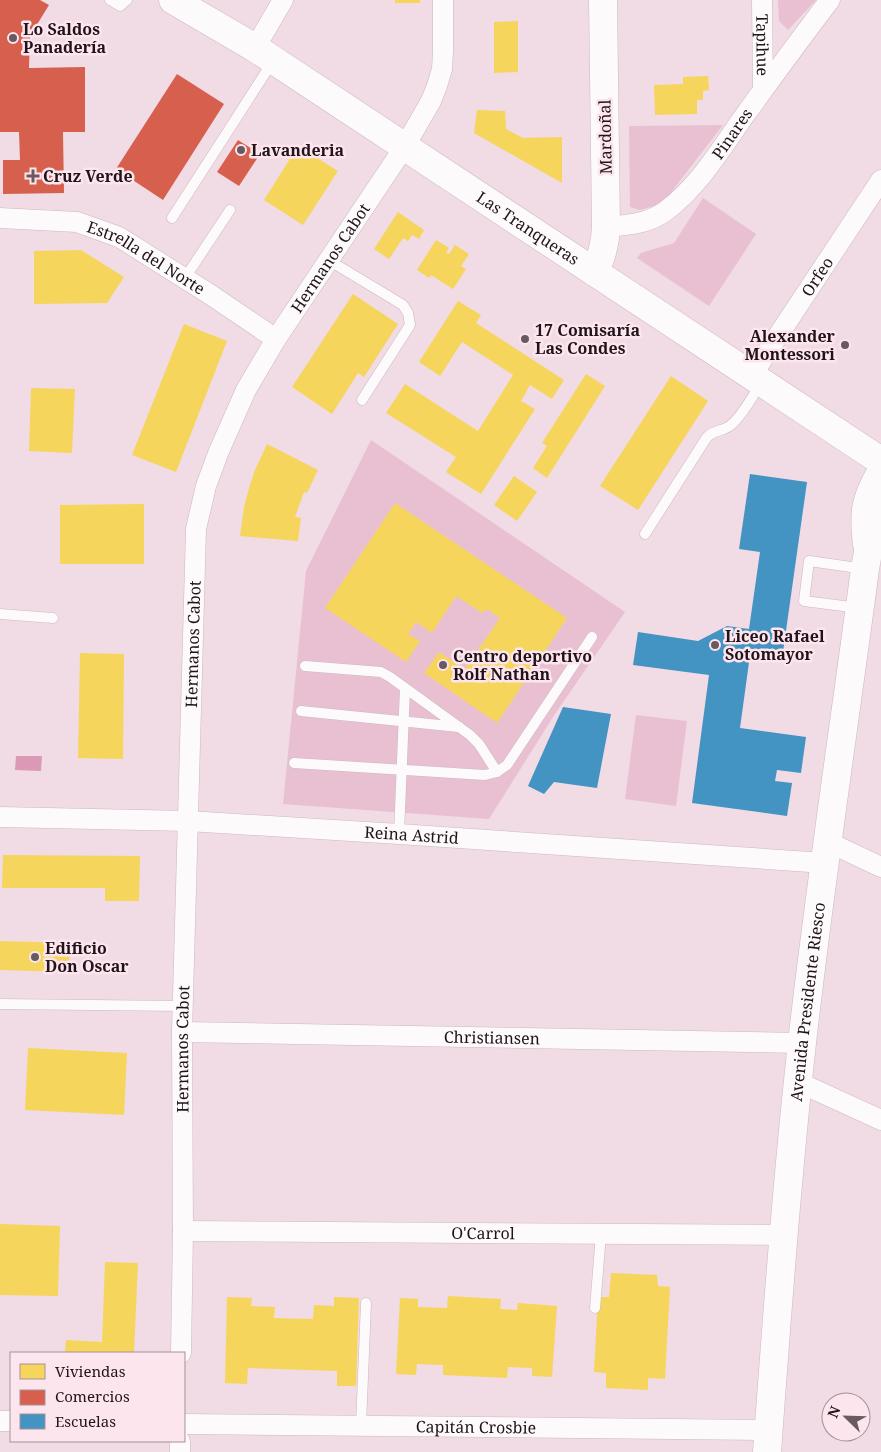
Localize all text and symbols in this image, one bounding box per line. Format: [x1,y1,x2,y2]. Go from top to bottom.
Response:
street label: Tapihue [751,14,774,76]
place label: Lo Saldos Panadería [23,18,107,58]
marker: Lo Saldos Panadería [7,32,19,44]
street label: Mardoñal [593,99,617,175]
street label: Pinares [707,104,757,164]
place label: Lavanderia [251,139,345,161]
marker: Lavanderia [235,144,247,156]
place label: Cruz Verde [43,165,133,187]
marker: Cruz Verde [27,170,39,182]
street label: Las Tranqueras [472,186,584,270]
street label: Hermanos Cabot [286,199,375,317]
street label: Estrella del Norte [84,216,209,299]
street label: Orfeo [796,253,838,301]
place label: 17 Comisaría Las Condes [535,319,640,359]
place label: Alexander Montessori [744,325,836,365]
marker: 17 Comisaría Las Condes [519,333,531,345]
marker: Alexander Montessori [839,339,851,351]
street label: Hermanos Cabot [180,580,206,708]
place label: Liceo Rafael Sotomayor [725,625,825,665]
marker: Liceo Rafael Sotomayor [709,639,721,651]
place label: Centro deportivo Rolf Nathan [453,645,592,685]
marker: Centro deportivo Rolf Nathan [437,659,449,671]
street label: Reina Astrid [364,821,460,849]
street label: Avenida Presidente Riesco [785,901,830,1102]
place label: Edificio Don Oscar [45,937,129,977]
marker: Edificio Don Oscar [29,951,41,963]
street label: Hermanos Cabot [171,985,194,1113]
street label: Christiansen [444,1026,540,1049]
street label: O'Carrol [451,1222,515,1244]
legend [10,1352,185,1442]
text: Viviendas [55,1361,126,1381]
text: Comercios [55,1386,130,1406]
north arrow [821,1392,871,1442]
text: N [823,1403,844,1421]
text: Escuelas [55,1411,116,1431]
street label: Capitán Crosbie [416,1415,536,1439]

